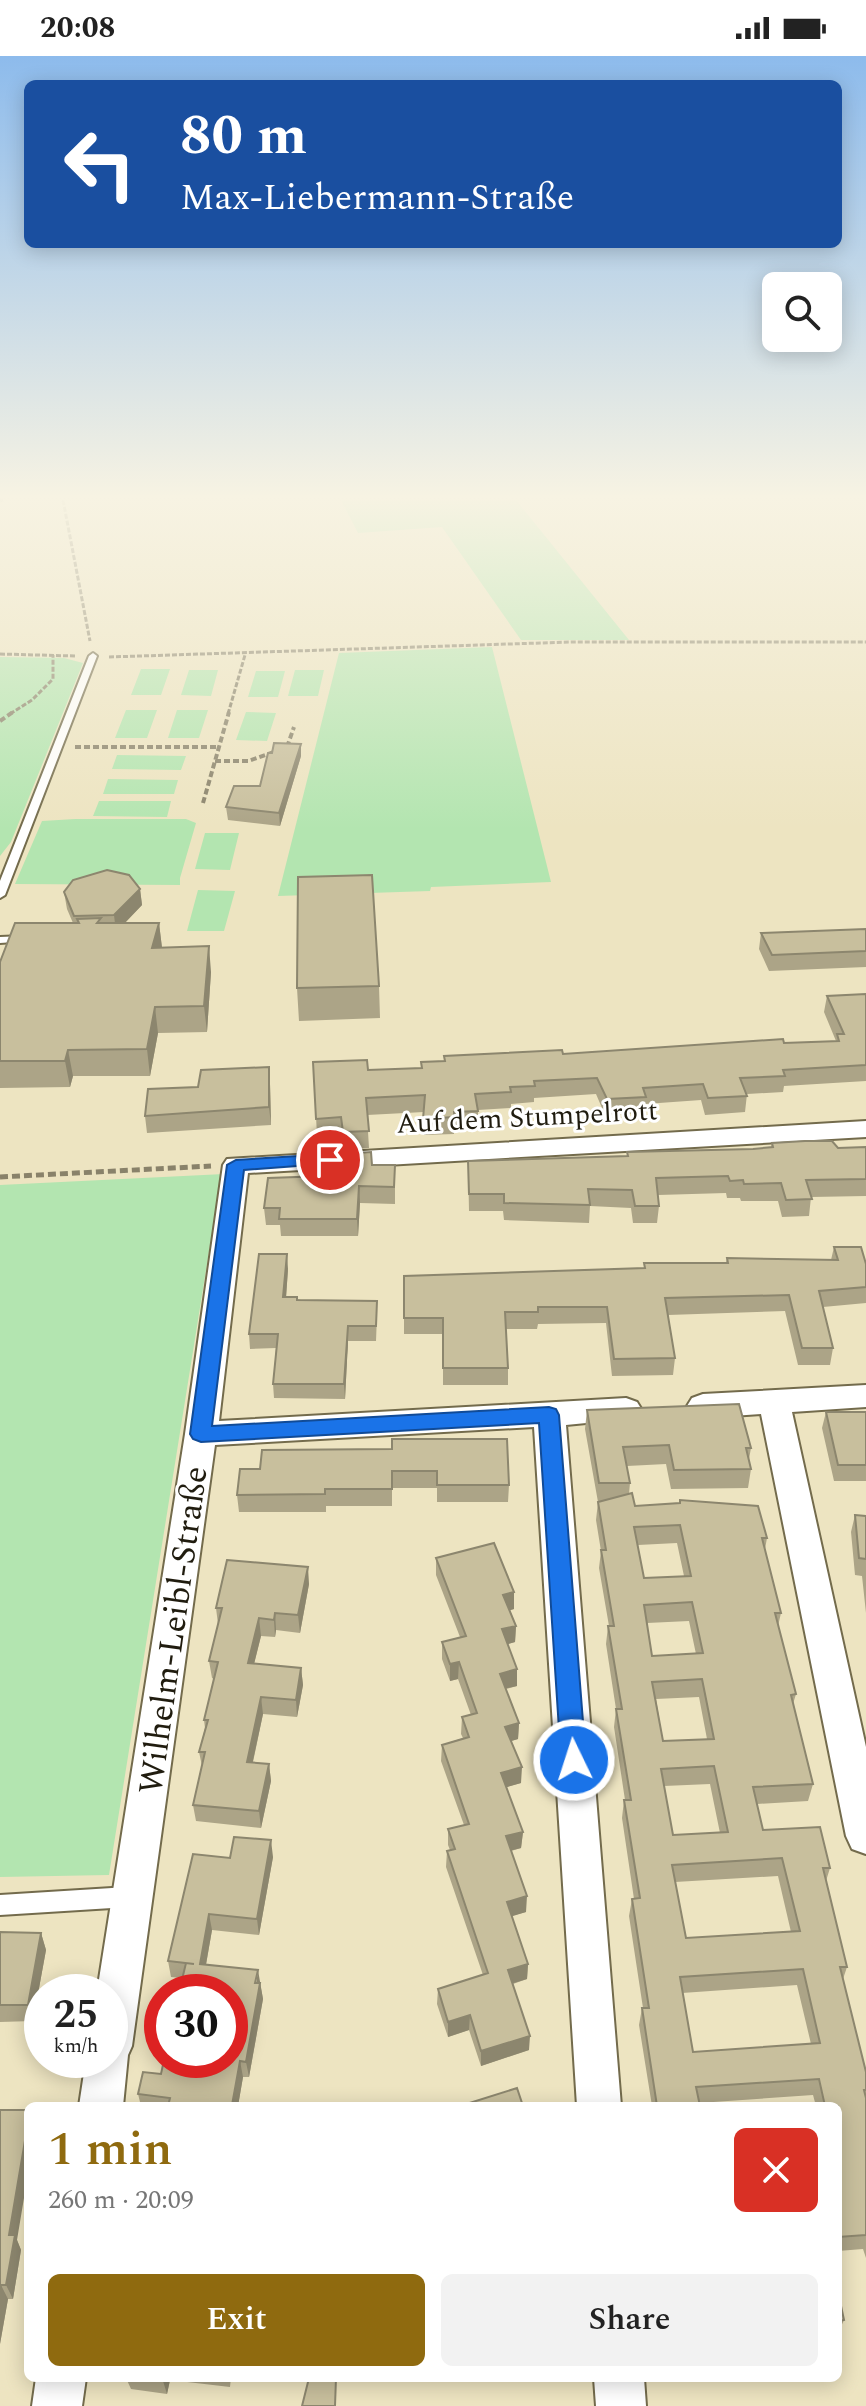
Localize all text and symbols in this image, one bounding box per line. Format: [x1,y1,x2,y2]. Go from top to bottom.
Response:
text: 20:08 [40,5,115,51]
text: 80 m [180,94,307,179]
icon: left [48,112,152,216]
text: Max-Liebermann-Straße [180,171,574,226]
map controls [762,272,842,352]
button: search [762,272,842,352]
street label: Auf dem Stumpelrott [395,1089,659,1146]
pin [296,1126,364,1194]
icon: arrive [308,1138,352,1182]
street label: Wilhelm-Leibl-Straße [125,1463,223,1798]
position arrow [532,1718,616,1802]
speed limit sign: 30 [144,1974,248,2078]
text: 25 [54,1985,98,2046]
text: km/h [54,2031,99,2061]
text: 1 min [48,2113,173,2186]
button: close [734,2128,818,2212]
text: 260 m · 20:09 [48,2180,194,2220]
button: Exit [48,2274,425,2366]
button: Share [441,2274,818,2366]

